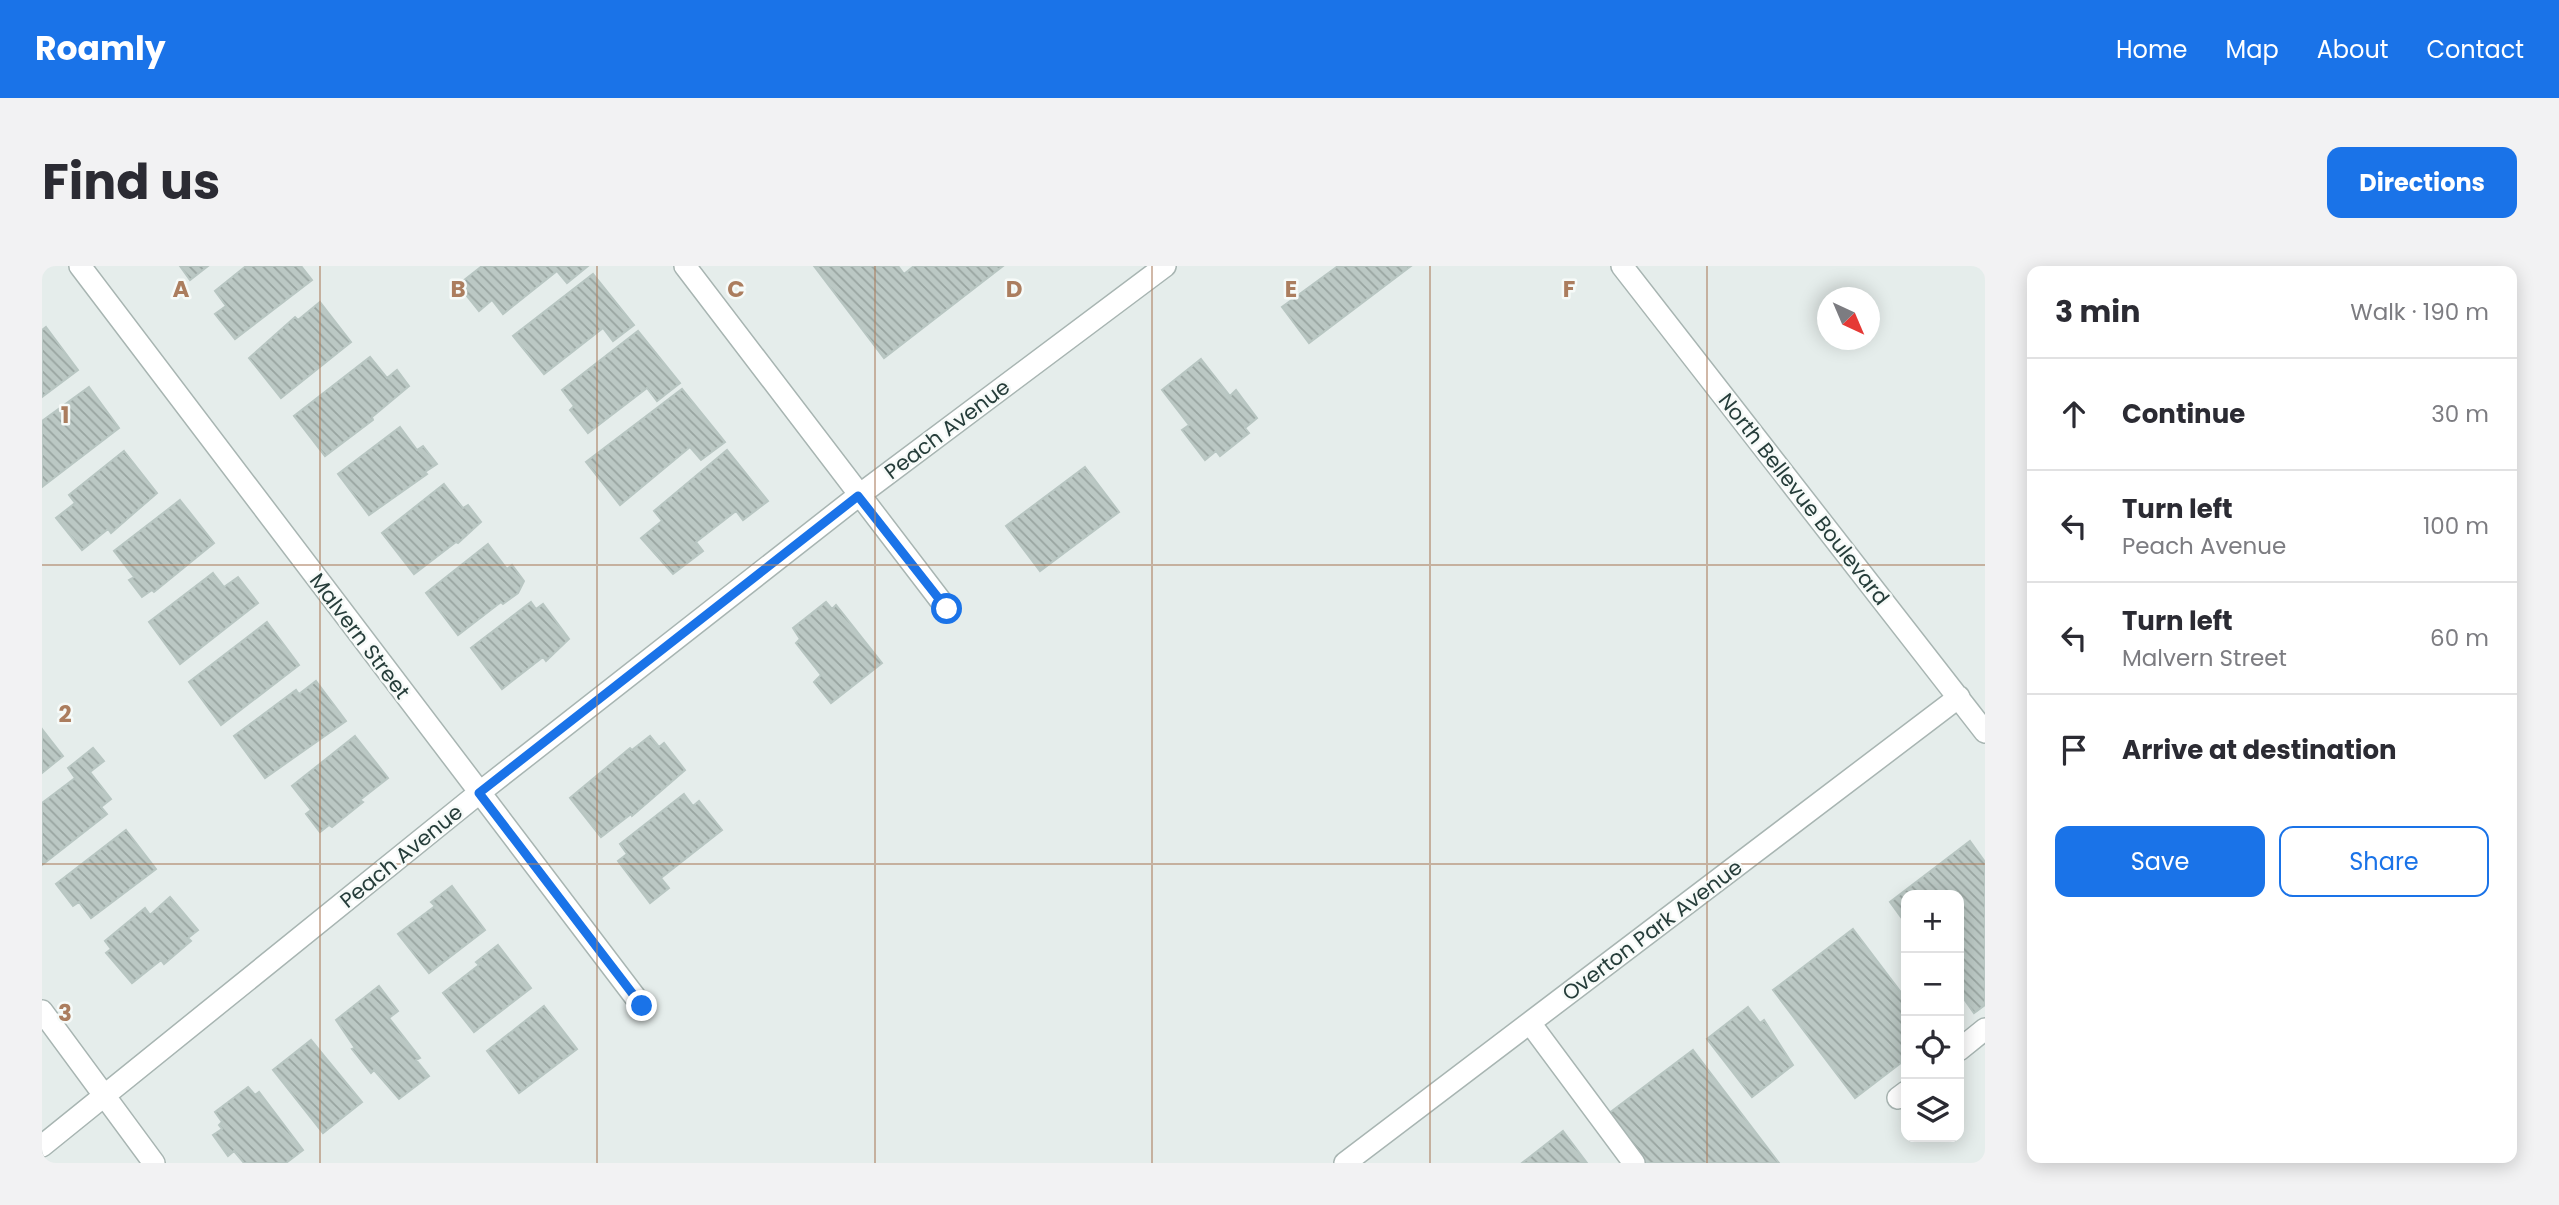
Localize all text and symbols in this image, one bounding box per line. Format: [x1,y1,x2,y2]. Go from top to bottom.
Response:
text: Roamly [35,25,165,72]
text: Home [2116,33,2188,66]
text: Map [2226,33,2279,66]
text: About [2317,33,2388,66]
text: Contact [2426,33,2524,66]
button: Directions [2327,147,2517,218]
text: Find us [42,148,220,216]
text: A [173,273,190,305]
text: B [450,273,466,305]
text: C [727,273,745,305]
text: D [1006,273,1022,305]
text: E [1285,273,1297,305]
text: F [1563,273,1575,305]
north arrow [1817,287,1880,350]
text: 3 min [2055,290,2140,333]
text: Walk · 190 m [2350,296,2489,328]
street label: Peach Avenue [878,372,1016,486]
street label: North Bellevue Boulevard [1712,387,1896,611]
icon: ahead [2055,395,2093,433]
text: Continue [2122,396,2245,432]
text: 30 m [2431,398,2489,430]
text: 1 [61,399,69,431]
text: Turn left [2122,491,2233,527]
icon: left [2055,507,2093,545]
text: 100 m [2423,510,2489,542]
text: Peach Avenue [2122,530,2286,562]
street label: Malvern Street [303,567,417,705]
route start [931,593,962,624]
text: Turn left [2122,603,2233,639]
icon: left [2055,619,2093,657]
text: 60 m [2430,622,2489,654]
text: Malvern Street [2122,642,2287,674]
text: 2 [58,698,72,730]
icon: arrive [2055,731,2093,769]
text: Arrive at destination [2122,732,2397,768]
street label: Peach Avenue [334,798,468,914]
button: Save [2055,826,2265,897]
button: Share [2279,826,2489,897]
street label: Overton Park Avenue [1556,853,1748,1007]
map controls [1901,890,1964,1142]
button: + [1901,890,1964,953]
button: − [1901,953,1964,1016]
route end [626,990,657,1021]
text: 3 [58,997,72,1029]
button: locate [1901,1016,1964,1079]
button: layers [1901,1079,1964,1142]

